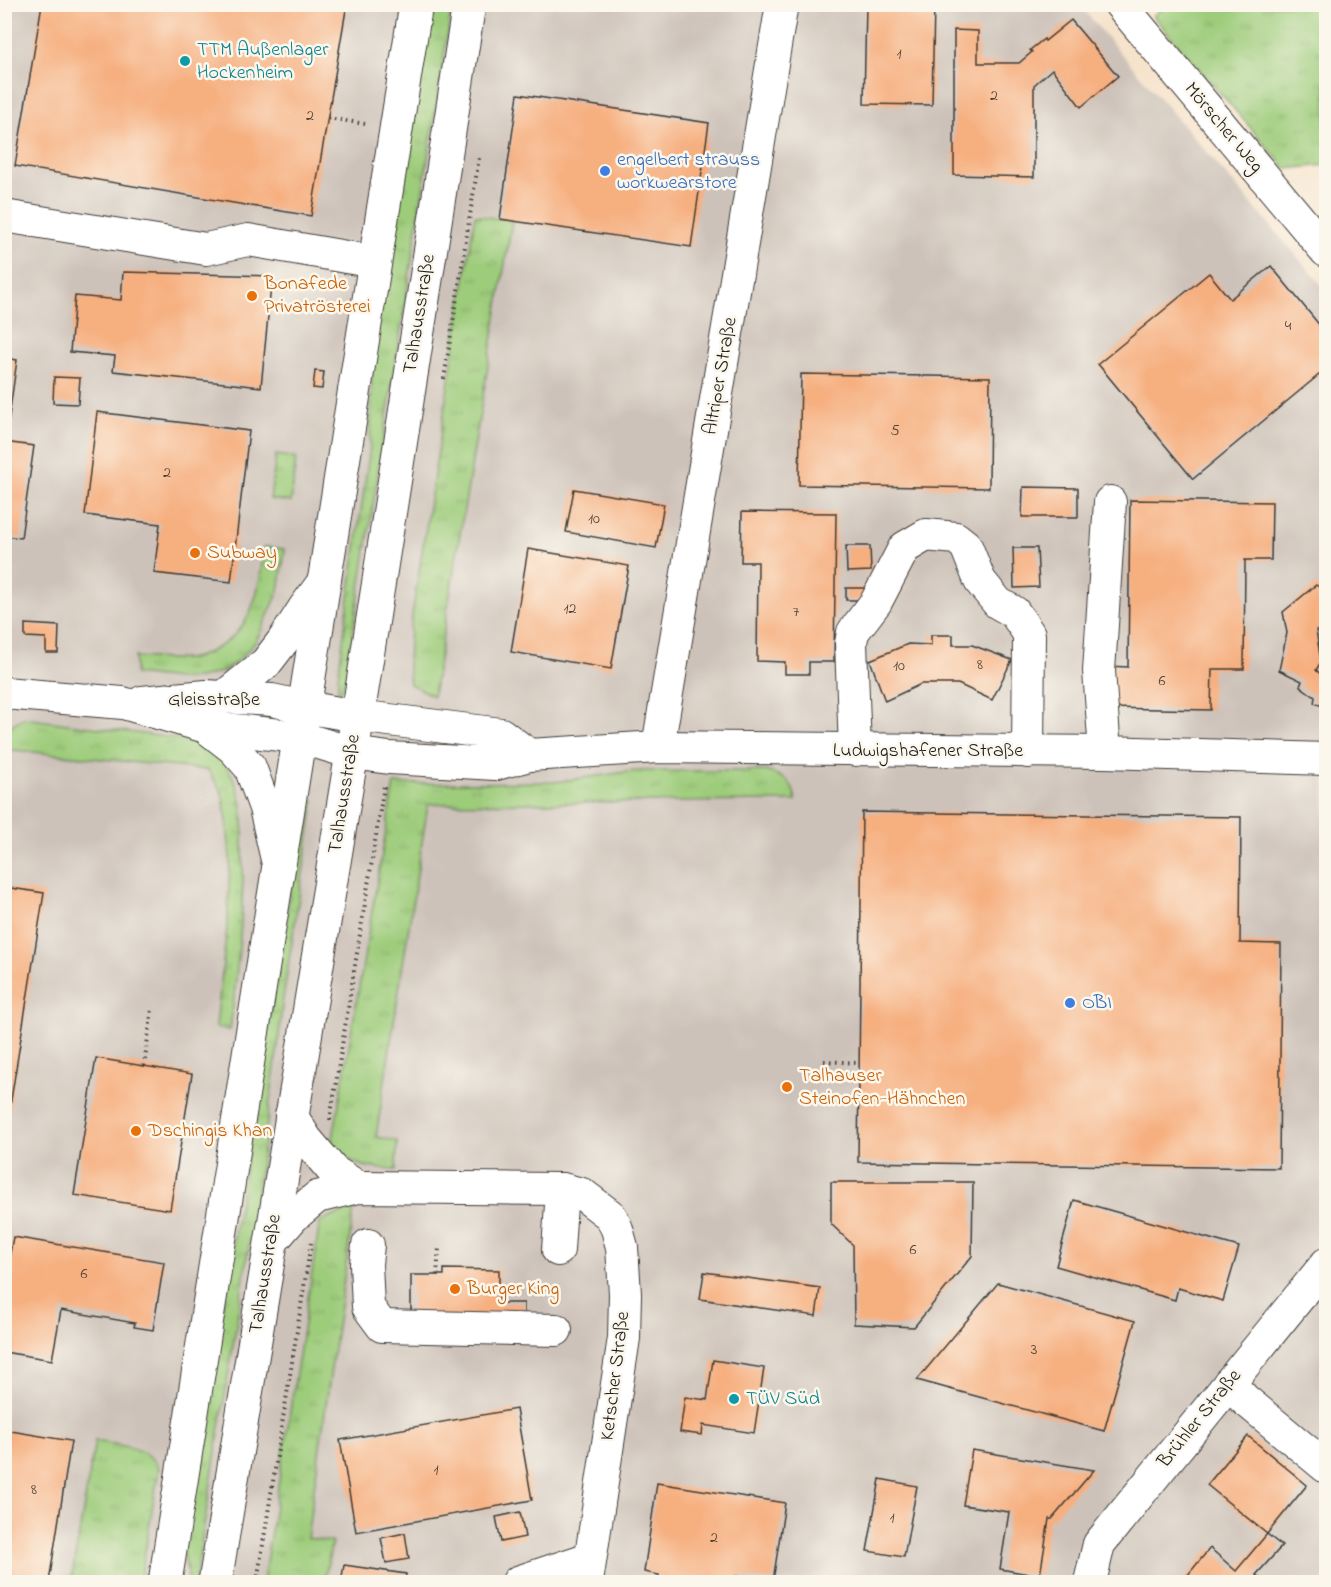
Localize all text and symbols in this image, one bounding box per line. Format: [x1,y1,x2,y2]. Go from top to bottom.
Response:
place label: TTM Außenlager Hockenheim [197,36,329,88]
house number: 1 [896,42,902,66]
marker: TTM Außenlager Hockenheim [178,54,192,68]
street label: Mörscher Weg [1175,76,1270,180]
house number: 2 [990,84,998,108]
house number: 2 [306,104,314,128]
place label: engelbert strauss workwearstore [617,146,760,198]
marker: engelbert strauss workwearstore [598,164,612,178]
street label: Talhausstraße [396,252,444,376]
place label: Bonafede Privatrösterei [263,270,371,322]
marker: Bonafede Privatrösterei [245,289,259,303]
house number: 4 [1285,314,1292,338]
street label: Altriper Straße [696,315,746,437]
house number: 5 [890,419,900,443]
house number: 2 [163,461,171,485]
house number: 10 [588,507,600,531]
place label: Subway [207,539,277,568]
marker: Subway [188,546,202,560]
house number: 12 [563,597,577,621]
house number: 7 [793,600,800,624]
house number: 8 [977,653,983,677]
house number: 10 [893,654,905,678]
house number: 6 [1158,669,1166,693]
street label: Gleisstraße [168,686,260,715]
street label: Talhausstraße [321,732,369,856]
street label: Ludwigshafener Straße [833,737,1023,767]
place label: OBI [1082,989,1112,1018]
marker: OBI [1063,996,1077,1010]
place label: Talhauser Steinofen-Hähnchen [799,1062,965,1114]
marker: Talhauser Steinofen-Hähnchen [780,1080,794,1094]
place label: Dschingis Khan [147,1117,272,1147]
marker: Dschingis Khan [129,1124,143,1138]
street label: Talhausstraße [242,1212,290,1336]
house number: 6 [909,1238,917,1262]
house number: 6 [80,1262,88,1286]
place label: Burger King [466,1275,559,1305]
marker: Burger King [448,1282,462,1296]
street label: Ketscher Straße [594,1310,638,1442]
house number: 3 [1031,1338,1037,1362]
street label: Brühler Straße [1150,1363,1249,1476]
place label: TÜV Süd [746,1385,820,1414]
marker: TÜV Süd [727,1392,741,1406]
house number: 1 [433,1458,439,1482]
house number: 8 [31,1478,37,1502]
house number: 1 [889,1506,895,1530]
house number: 2 [710,1526,718,1550]

